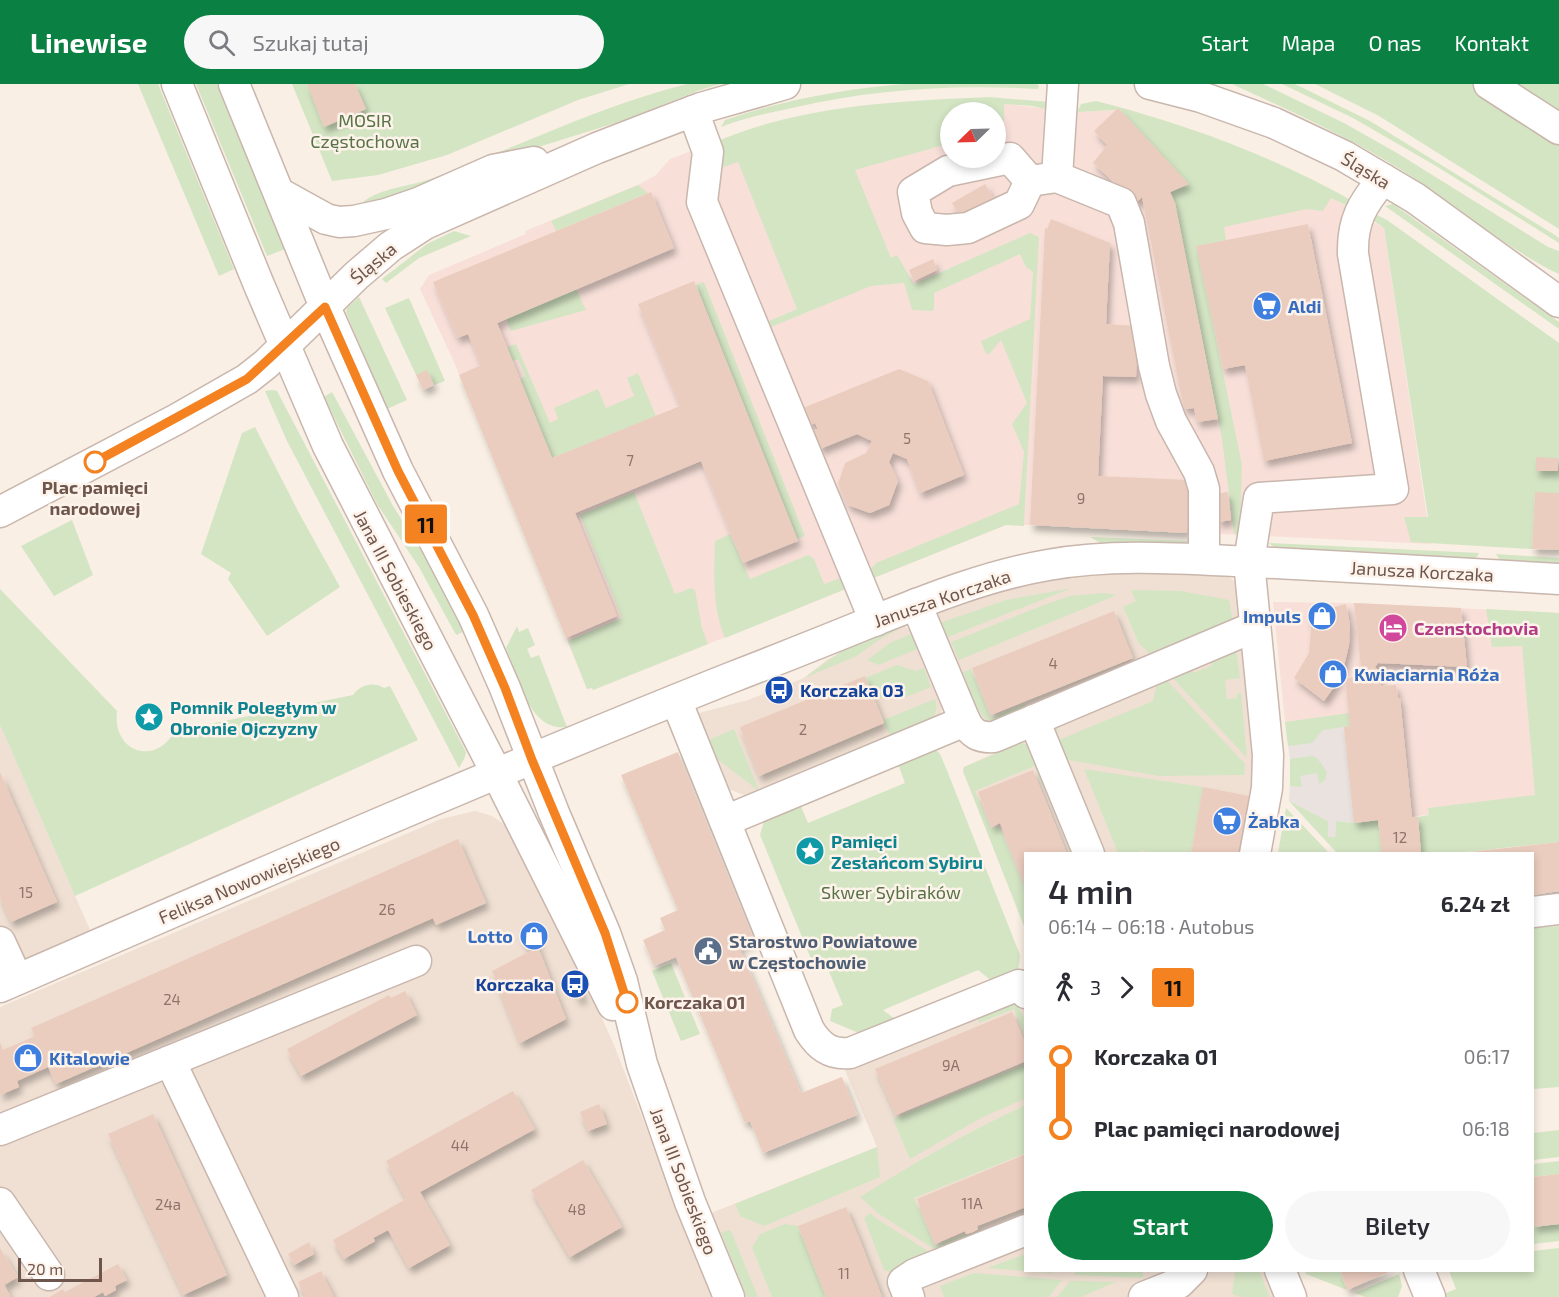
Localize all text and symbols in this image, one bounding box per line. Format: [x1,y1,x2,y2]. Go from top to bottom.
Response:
search box [184,15,604,69]
text: Linewise [30,25,148,59]
icon: search [205,26,238,59]
text: Szukaj tutaj [253,29,369,55]
text: Start [1201,30,1249,55]
text: Mapa [1282,30,1335,55]
text: O nas [1368,30,1422,55]
text: Kontakt [1455,30,1529,55]
north arrow [940,102,1006,168]
map controls [940,102,1006,168]
park label: MOSIR Częstochowa [310,109,420,152]
street label: Śląska [1337,147,1395,193]
street label: Śląska [345,237,401,289]
supermarket icon: Aldi [1251,290,1283,322]
place label: Aldi [1288,295,1321,317]
house number: 5 [903,429,911,447]
marker: Plac pamięci narodowej [84,451,106,473]
house number: 7 [626,451,634,469]
place label: Plac pamięci narodowej [42,476,148,519]
house number: 9 [1077,489,1085,507]
line badge: 11 [399,504,453,544]
street label: Jana III Sobieskiego [350,506,442,654]
text: 11 [417,512,435,537]
street label: Janusza Korczaka [1350,556,1494,586]
street label: Janusza Korczaka [871,564,1013,632]
shop icon: Impuls [1306,600,1338,632]
place label: Impuls [1243,605,1301,627]
hotel icon: Czenstochovia [1377,612,1409,644]
place label: Czenstochovia [1414,617,1538,639]
house number: 4 [1048,654,1058,672]
shop icon: Kwiaciarnia Róża [1317,658,1349,690]
place label: Kwiaciarnia Róża [1354,663,1499,685]
bus stop icon: Korczaka 03 [763,674,795,706]
place label: Korczaka 03 [800,679,904,701]
place label: Pomnik Poległym w Obronie Ojczyzny [170,696,337,739]
place icon: Pomnik Poległym w Obronie Ojczyzny [133,701,165,733]
house number: 2 [799,720,807,738]
supermarket icon: Żabka [1211,805,1243,837]
place label: Żabka [1248,810,1300,832]
house number: 12 [1393,828,1407,846]
place label: Pamięci Zesłańcom Sybiru [831,830,983,873]
street label: Feliksa Nowowiejskiego [155,832,343,928]
place icon: Pamięci Zesłańcom Sybiru [794,835,826,867]
text: 4 min [1048,871,1133,911]
park label: Skwer Sybiraków [821,881,961,903]
house number: 15 [19,883,33,901]
text: 6.24 zł [1441,890,1510,916]
house number: 26 [378,900,396,918]
text: 06:14 – 06:18 · Autobus [1048,914,1255,938]
shop icon: Lotto [518,920,550,952]
place label: Lotto [467,925,513,947]
place label: Starostwo Powiatowe w Częstochowie [729,930,917,973]
public building icon: Starostwo Powiatowe w Częstochowie [692,935,724,967]
bus stop icon: Korczaka [559,968,591,1000]
icon: walk [1048,971,1081,1004]
icon: forward [1110,971,1143,1004]
place label: Korczaka [476,973,554,995]
text: 3 [1090,975,1101,999]
text: 11 [1164,975,1182,1000]
house number: 24 [163,990,181,1008]
marker: Korczaka 01 [616,991,638,1013]
place label: Korczaka 01 [644,991,746,1013]
shop icon: Kitalowie [12,1042,44,1074]
text: Korczaka 01 [1094,1043,1218,1069]
text: 06:17 [1464,1044,1510,1068]
place label: Kitalowie [49,1047,130,1069]
house number: 9A [942,1056,961,1074]
street label: Jana III Sobieskiego [646,1104,722,1258]
text: Plac pamięci narodowej [1094,1115,1340,1141]
text: 06:18 [1462,1116,1510,1140]
house number: 44 [451,1136,469,1154]
button: Start [1048,1191,1273,1260]
button: Bilety [1285,1191,1510,1260]
house number: 11A [961,1194,983,1212]
house number: 24a [155,1195,181,1213]
house number: 48 [568,1200,586,1218]
scale bar [18,1255,102,1282]
text: 20 m [27,1259,63,1278]
house number: 11 [838,1264,850,1282]

